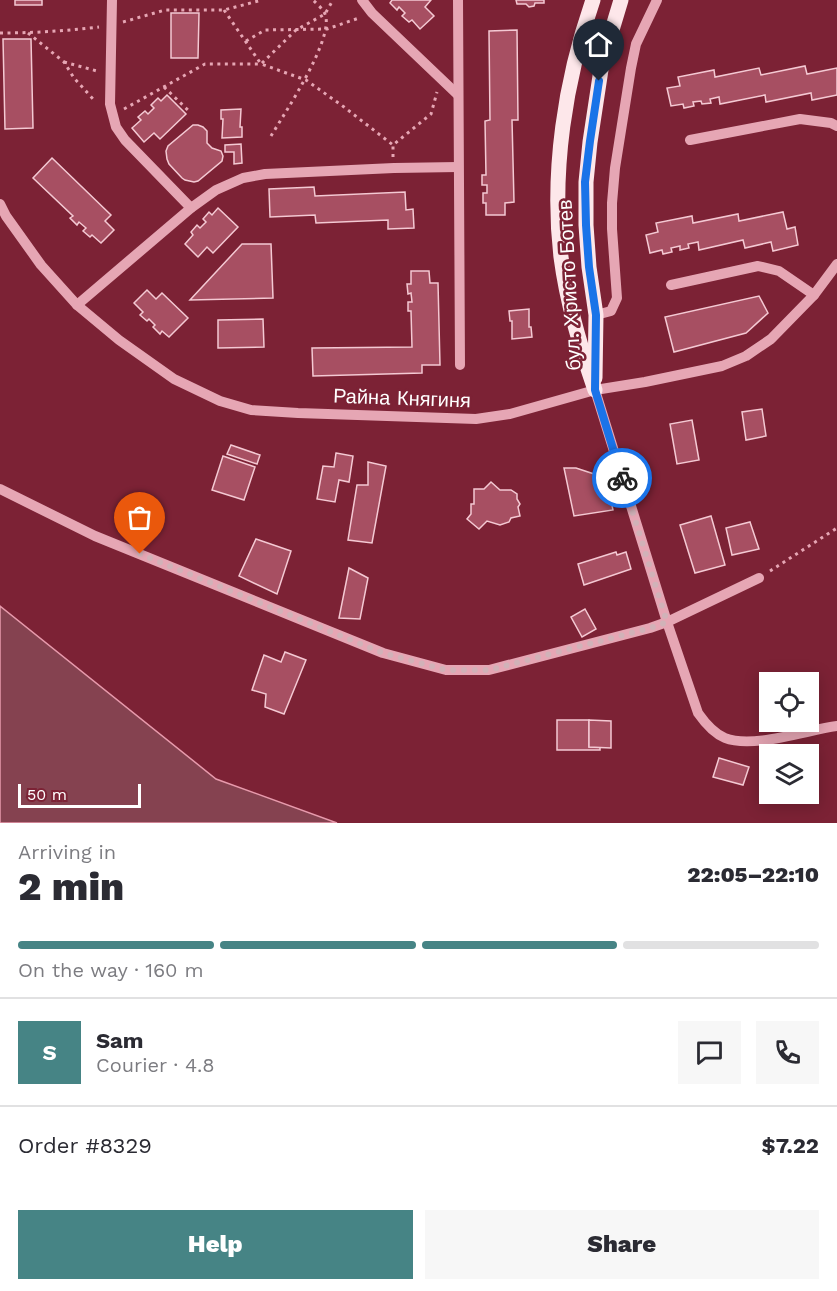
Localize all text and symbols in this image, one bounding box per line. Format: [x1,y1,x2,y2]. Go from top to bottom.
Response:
pin [573,19,624,81]
icon: home [582,28,615,61]
street label: бул. Христо Ботев [553,199,585,371]
street label: Райна Княгиня [333,384,471,412]
courier [592,448,652,508]
icon: bike [606,462,639,495]
pin [114,492,165,554]
icon: bag [123,501,156,534]
map controls [759,672,819,804]
button: locate [759,672,819,732]
button: layers [759,744,819,804]
scale bar [18,781,141,808]
text: 50 m [27,785,67,804]
text: Arriving in [18,840,116,864]
text: 22:05–22:10 [687,862,819,887]
text: 2 min [18,864,124,909]
text: On the way · 160 m [18,958,203,982]
button: chat [678,1021,741,1084]
button: phone [756,1021,819,1084]
text: Sam [96,1028,144,1053]
text: S [42,1040,57,1065]
text: Courier · 4.8 [96,1053,215,1077]
text: Order #8329 [18,1133,152,1158]
text: $7.22 [762,1133,819,1158]
button: Help [18,1210,413,1279]
button: Share [425,1210,819,1279]

